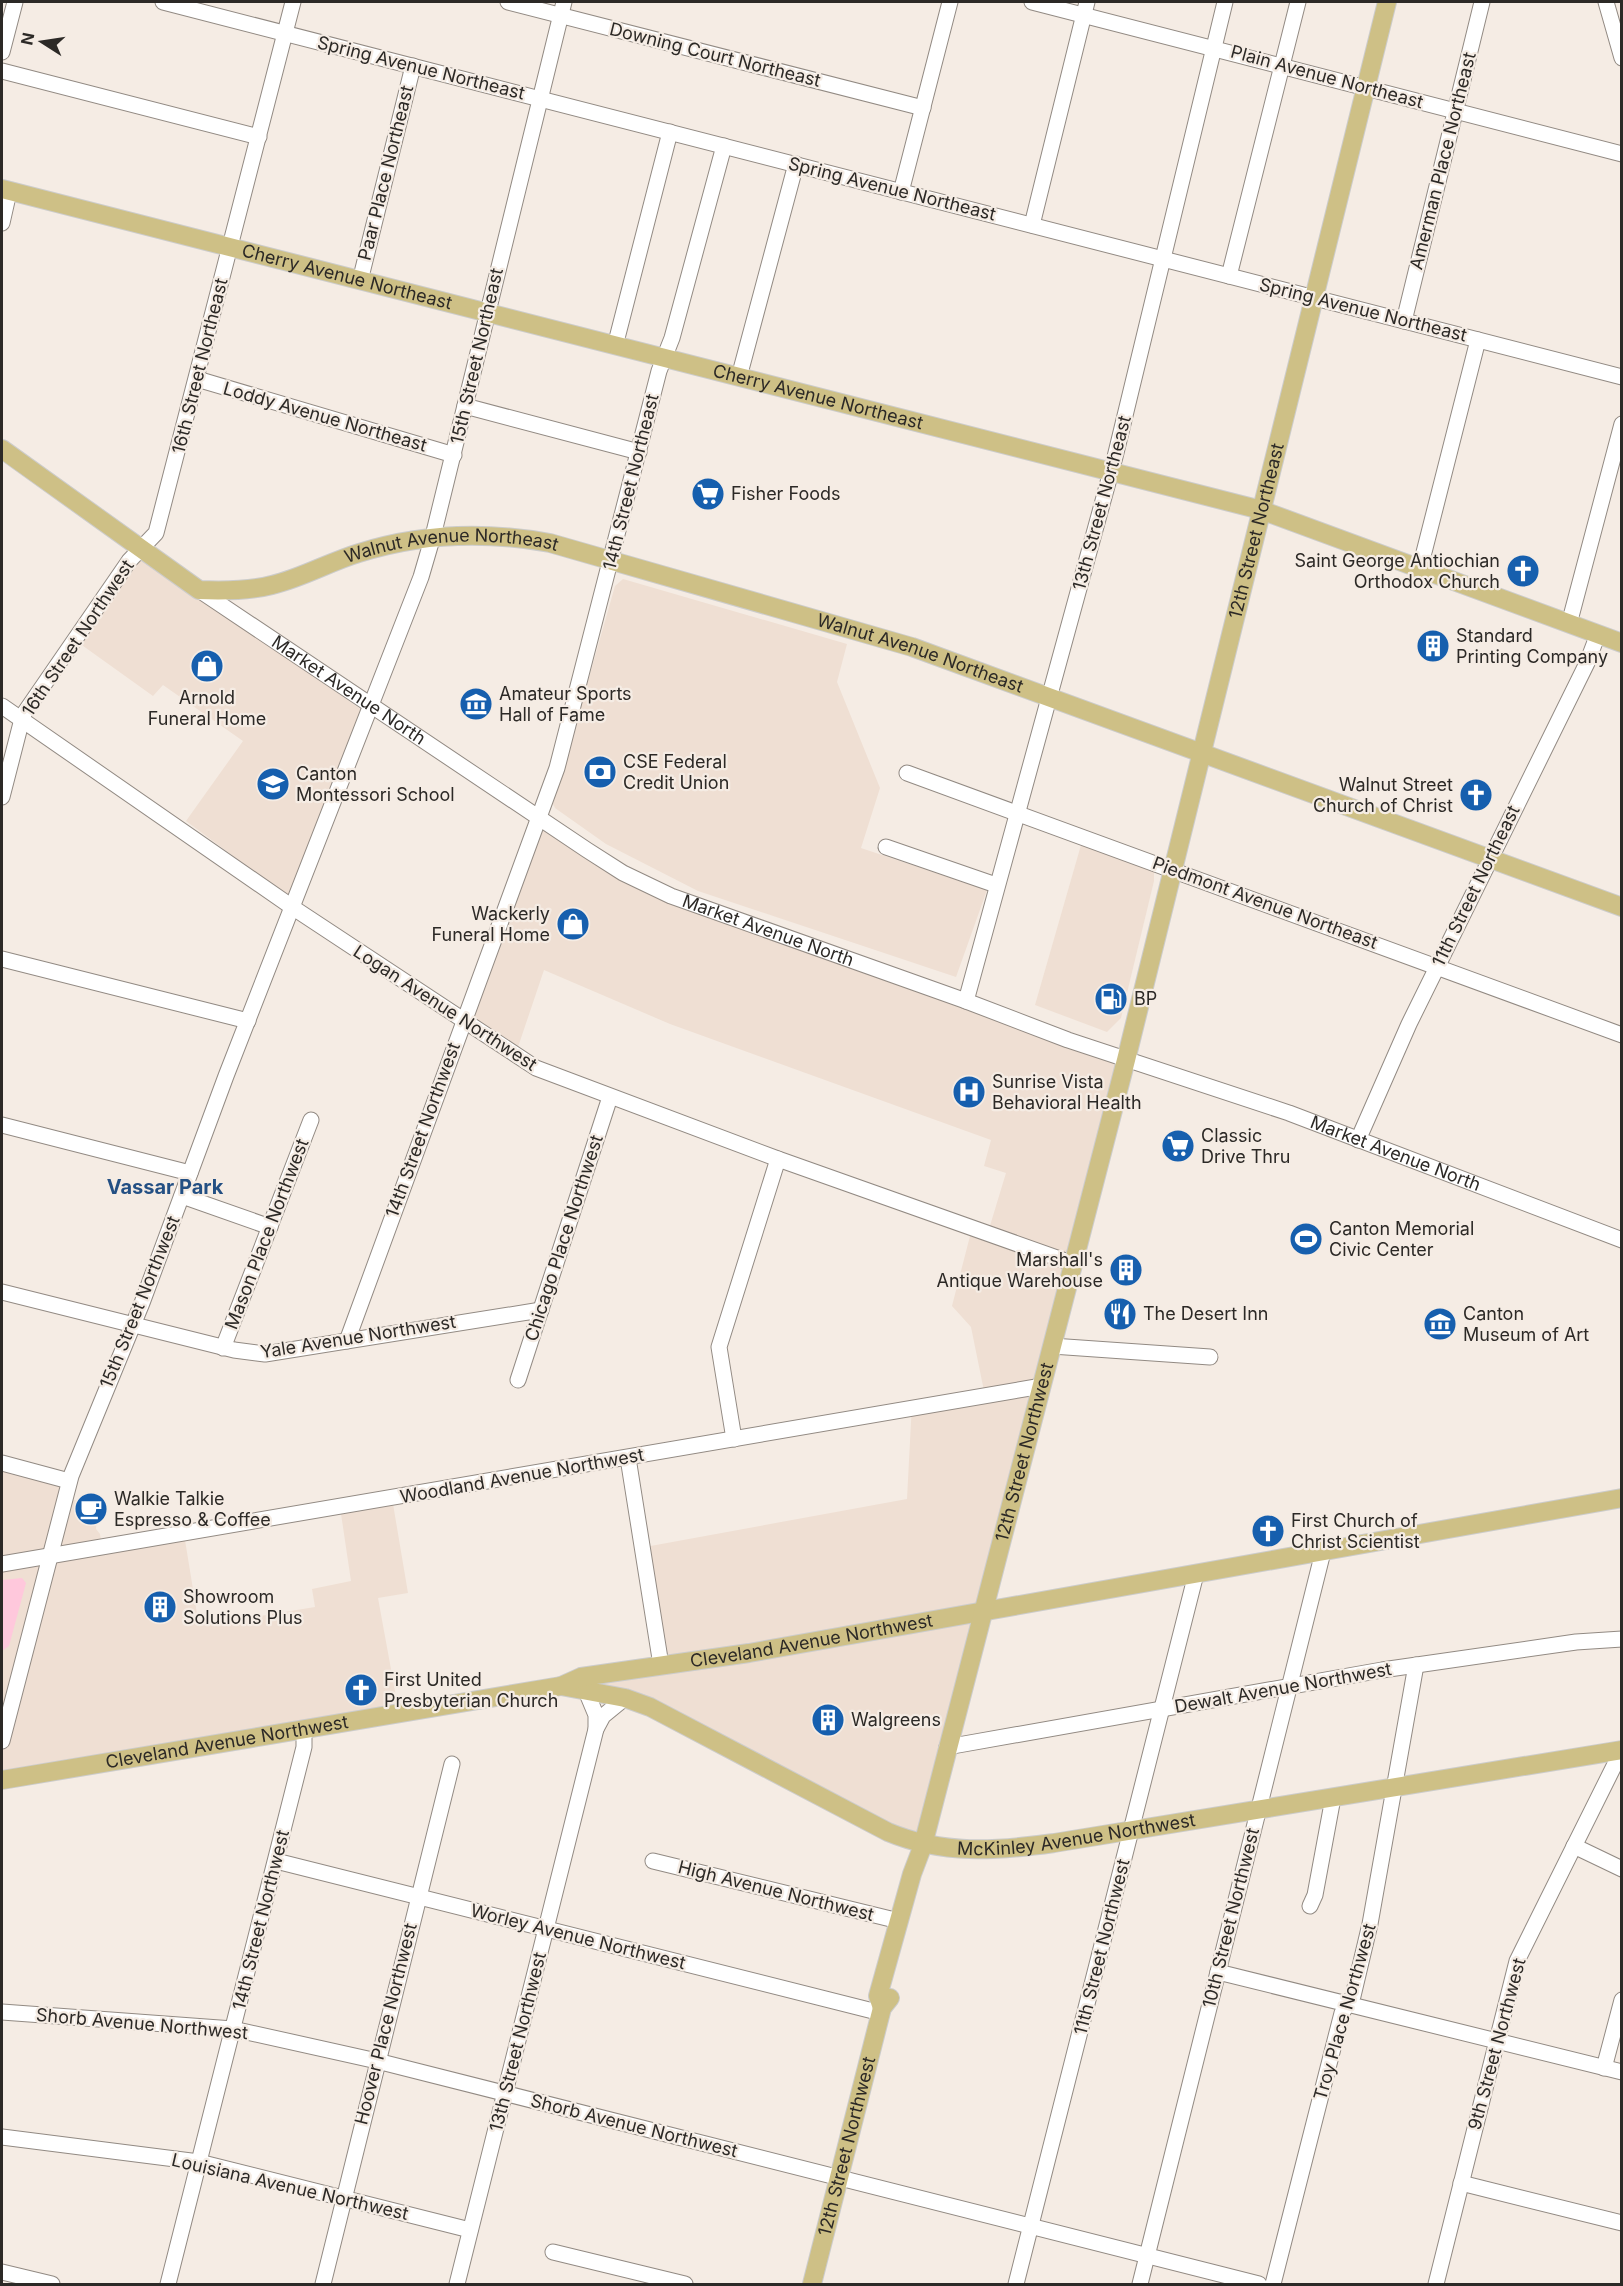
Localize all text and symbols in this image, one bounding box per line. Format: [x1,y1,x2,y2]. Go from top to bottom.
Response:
north arrow [12,12,72,72]
street label: Downing Court Northeast [607,18,823,91]
text: N [16,31,38,47]
street label: Spring Avenue Northeast [315,32,527,104]
street label: Plain Avenue Northeast [1229,41,1426,112]
street label: Amerman Place Northeast [1405,50,1480,272]
street label: Paar Place Northeast [354,83,417,262]
street label: Spring Avenue Northeast [786,153,998,225]
street label: Cherry Avenue Northeast [240,240,454,313]
street label: 15th Street Northeast [446,266,507,446]
street label: Spring Avenue Northeast [1257,274,1469,346]
street label: 16th Street Northeast [168,276,232,456]
street label: Cherry Avenue Northeast [711,360,925,433]
street label: Loddy Avenue Northeast [221,377,429,456]
street label: 14th Street Northeast [598,392,663,572]
street label: 13th Street Northeast [1068,413,1135,593]
street label: 12th Street Northeast [1224,441,1288,621]
supermarket icon: Fisher Foods [690,476,726,512]
place label: Fisher Foods [731,483,841,504]
street label: Walnut Avenue Northeast [342,525,561,567]
place label: Saint George Antiochian Orthodox Church [1294,550,1500,592]
church icon: Saint George Antiochian Orthodox Church [1505,553,1541,589]
street label: 16th Street Northwest [17,555,138,720]
street label: Walnut Avenue Northeast [815,609,1026,697]
place label: Standard Printing Company [1456,625,1608,667]
building icon: Standard Printing Company [1415,628,1451,664]
street label: Market Avenue North [268,631,430,749]
shop icon: Arnold Funeral Home [189,648,225,684]
place label: Amateur Sports Hall of Fame [499,683,632,725]
museum icon: Amateur Sports Hall of Fame [458,686,494,722]
place label: Arnold Funeral Home [148,687,266,729]
place label: CSE Federal Credit Union [623,751,729,793]
bank icon: CSE Federal Credit Union [582,754,618,790]
place label: Canton Montessori School [296,763,455,805]
school or university icon: Canton Montessori School [255,766,291,802]
place label: Walnut Street Church of Christ [1313,774,1453,816]
church icon: Walnut Street Church of Christ [1458,777,1494,813]
street label: 11th Street Northeast [1427,802,1524,970]
street label: Piedmont Avenue Northeast [1150,852,1381,953]
street label: Market Avenue North [680,890,857,970]
place label: Wackerly Funeral Home [431,903,550,945]
shop icon: Wackerly Funeral Home [555,906,591,942]
street label: Logan Avenue Northwest [350,940,541,1075]
fuel station icon: BP [1093,981,1129,1017]
place label: BP [1134,988,1157,1009]
street label: 14th Street Northwest [381,1039,464,1220]
place label: Sunrise Vista Behavioral Health [992,1071,1142,1113]
hospital icon: Sunrise Vista Behavioral Health [951,1074,987,1110]
street label: Market Avenue North [1307,1111,1484,1195]
place label: Classic Drive Thru [1201,1125,1290,1167]
supermarket icon: Classic Drive Thru [1160,1128,1196,1164]
street label: Chicago Place Northwest [520,1132,607,1344]
street label: Mason Place Northwest [220,1135,313,1332]
district label: Vassar Park [107,1175,224,1199]
street label: 15th Street Northwest [95,1213,184,1391]
place label: Canton Memorial Civic Center [1329,1218,1474,1260]
sports icon: Canton Memorial Civic Center [1288,1221,1324,1257]
place label: Marshall's Antique Warehouse [937,1249,1103,1291]
building icon: Marshall's Antique Warehouse [1108,1252,1144,1288]
restaurant icon: The Desert Inn [1102,1296,1138,1332]
place label: The Desert Inn [1143,1303,1268,1324]
place label: Canton Museum of Art [1463,1303,1589,1345]
museum icon: Canton Museum of Art [1422,1306,1458,1342]
street label: Yale Avenue Northwest [259,1311,457,1362]
street label: 12th Street Northwest [991,1360,1057,1544]
street label: Woodland Avenue Northwest [398,1444,646,1507]
place label: Walkie Talkie Espresso & Coffee [114,1488,271,1530]
cafe icon: Walkie Talkie Espresso & Coffee [73,1491,109,1527]
place label: First Church of Christ Scientist [1291,1510,1420,1552]
church icon: First Church of Christ Scientist [1250,1513,1286,1549]
place label: Showroom Solutions Plus [183,1586,303,1628]
building icon: Showroom Solutions Plus [142,1589,178,1625]
street label: Cleveland Avenue Northwest [689,1610,934,1671]
street label: Dewalt Avenue Northwest [1173,1658,1393,1717]
place label: First United Presbyterian Church [384,1669,558,1711]
church icon: First United Presbyterian Church [343,1672,379,1708]
building icon: Walgreens [810,1702,846,1738]
place label: Walgreens [851,1709,941,1730]
street label: Cleveland Avenue Northwest [104,1711,350,1772]
street label: McKinley Avenue Northwest [957,1809,1197,1859]
street label: 10th Street Northwest [1198,1826,1263,2010]
street label: 14th Street Northwest [228,1828,293,2012]
street label: High Avenue Northwest [676,1856,876,1925]
street label: 11th Street Northwest [1069,1857,1134,2037]
street label: Worley Avenue Northwest [468,1900,688,1973]
street label: Hoover Place Northwest [350,1921,421,2127]
street label: Troy Place Northwest [1309,1921,1380,2103]
street label: 13th Street Northwest [485,1950,550,2134]
street label: 9th Street Northwest [1463,1956,1530,2132]
street label: Shorb Avenue Northwest [35,2004,249,2043]
street label: 12th Street Northwest [814,2054,879,2238]
street label: Shorb Avenue Northwest [528,2090,740,2161]
street label: Louisiana Avenue Northwest [170,2149,411,2224]

